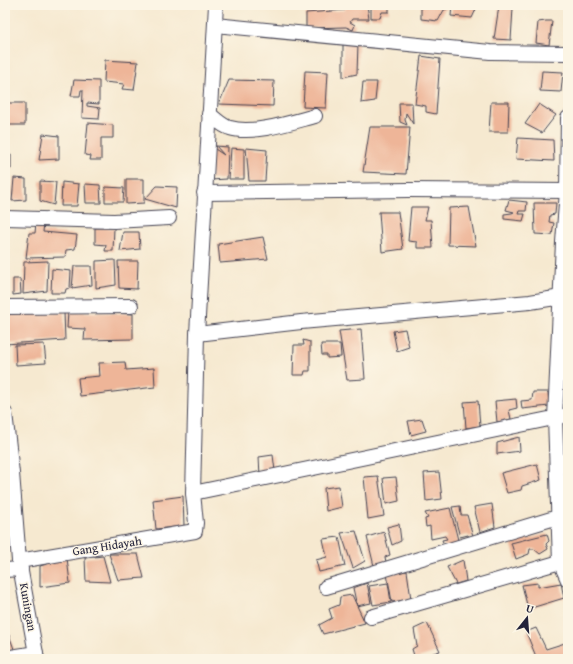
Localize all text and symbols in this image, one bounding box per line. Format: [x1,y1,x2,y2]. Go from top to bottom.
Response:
street label: Gang Hidayah [71,532,143,559]
street label: Kuningan [16,581,41,633]
north arrow [507,598,547,638]
text: U [524,600,536,617]

